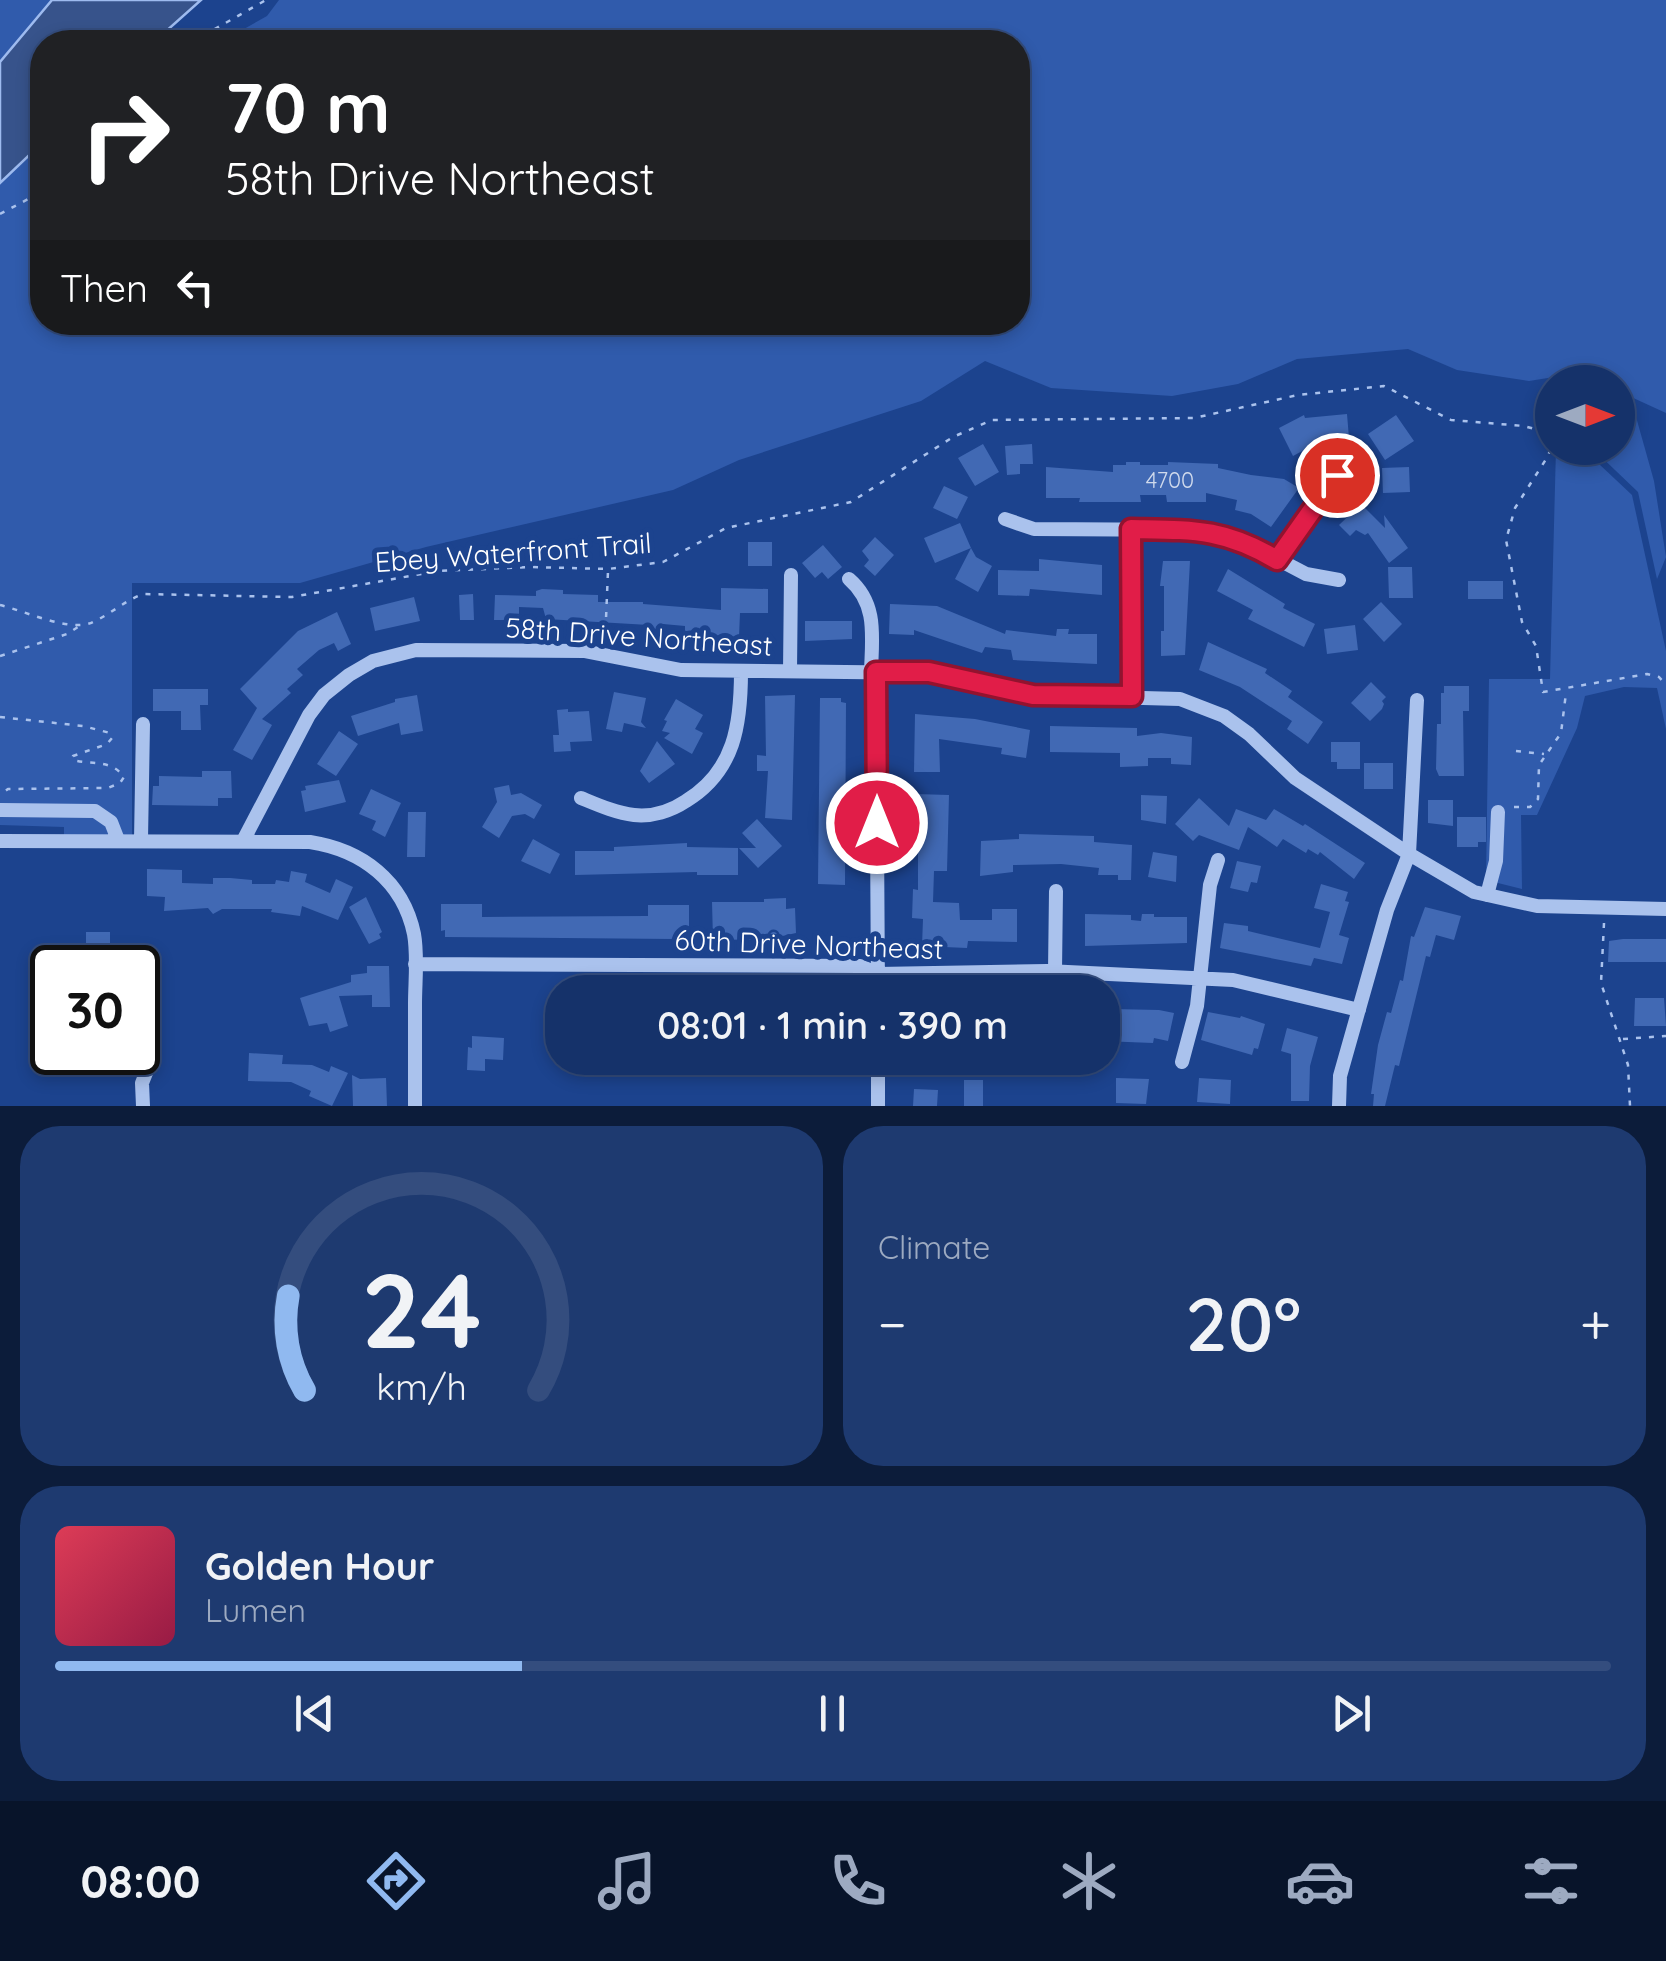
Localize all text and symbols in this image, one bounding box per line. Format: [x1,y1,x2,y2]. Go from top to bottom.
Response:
text: 70 m [225,63,391,151]
icon: right [60,70,190,200]
text: 58th Drive Northeast [225,150,655,206]
icon: left [168,260,223,315]
text: Then [60,264,148,312]
north arrow [1535,365,1635,465]
map controls [1535,365,1635,465]
pin [1295,433,1380,518]
icon: arrive [1310,448,1365,503]
house number: 4700 [1146,466,1194,494]
street label: Ebey Waterfront Trail [373,525,653,579]
street label: 58th Drive Northeast [504,609,774,663]
position arrow [825,771,929,875]
street label: 60th Drive Northeast [674,922,944,966]
speed limit sign: 30 [30,945,160,1075]
text: 08:01 · 1 min · 390 m [657,1001,1008,1049]
text: Climate [878,1227,990,1267]
text: 24 [361,1244,482,1374]
text: 20° [1185,1276,1301,1370]
text: − [878,1289,907,1358]
text: + [1580,1289,1611,1358]
text: km/h [376,1364,467,1409]
text: Golden Hour [205,1542,434,1590]
text: Lumen [205,1590,306,1630]
icon: previous [287,1686,342,1741]
icon: pause [805,1686,860,1741]
icon: next [1324,1686,1379,1741]
icon: directions [361,1846,431,1916]
icon: music [592,1846,662,1916]
icon: phone [823,1846,893,1916]
icon: climate [1054,1846,1124,1916]
icon: car [1285,1846,1355,1916]
icon: filters [1516,1846,1586,1916]
text: 08:00 [80,1853,200,1909]

